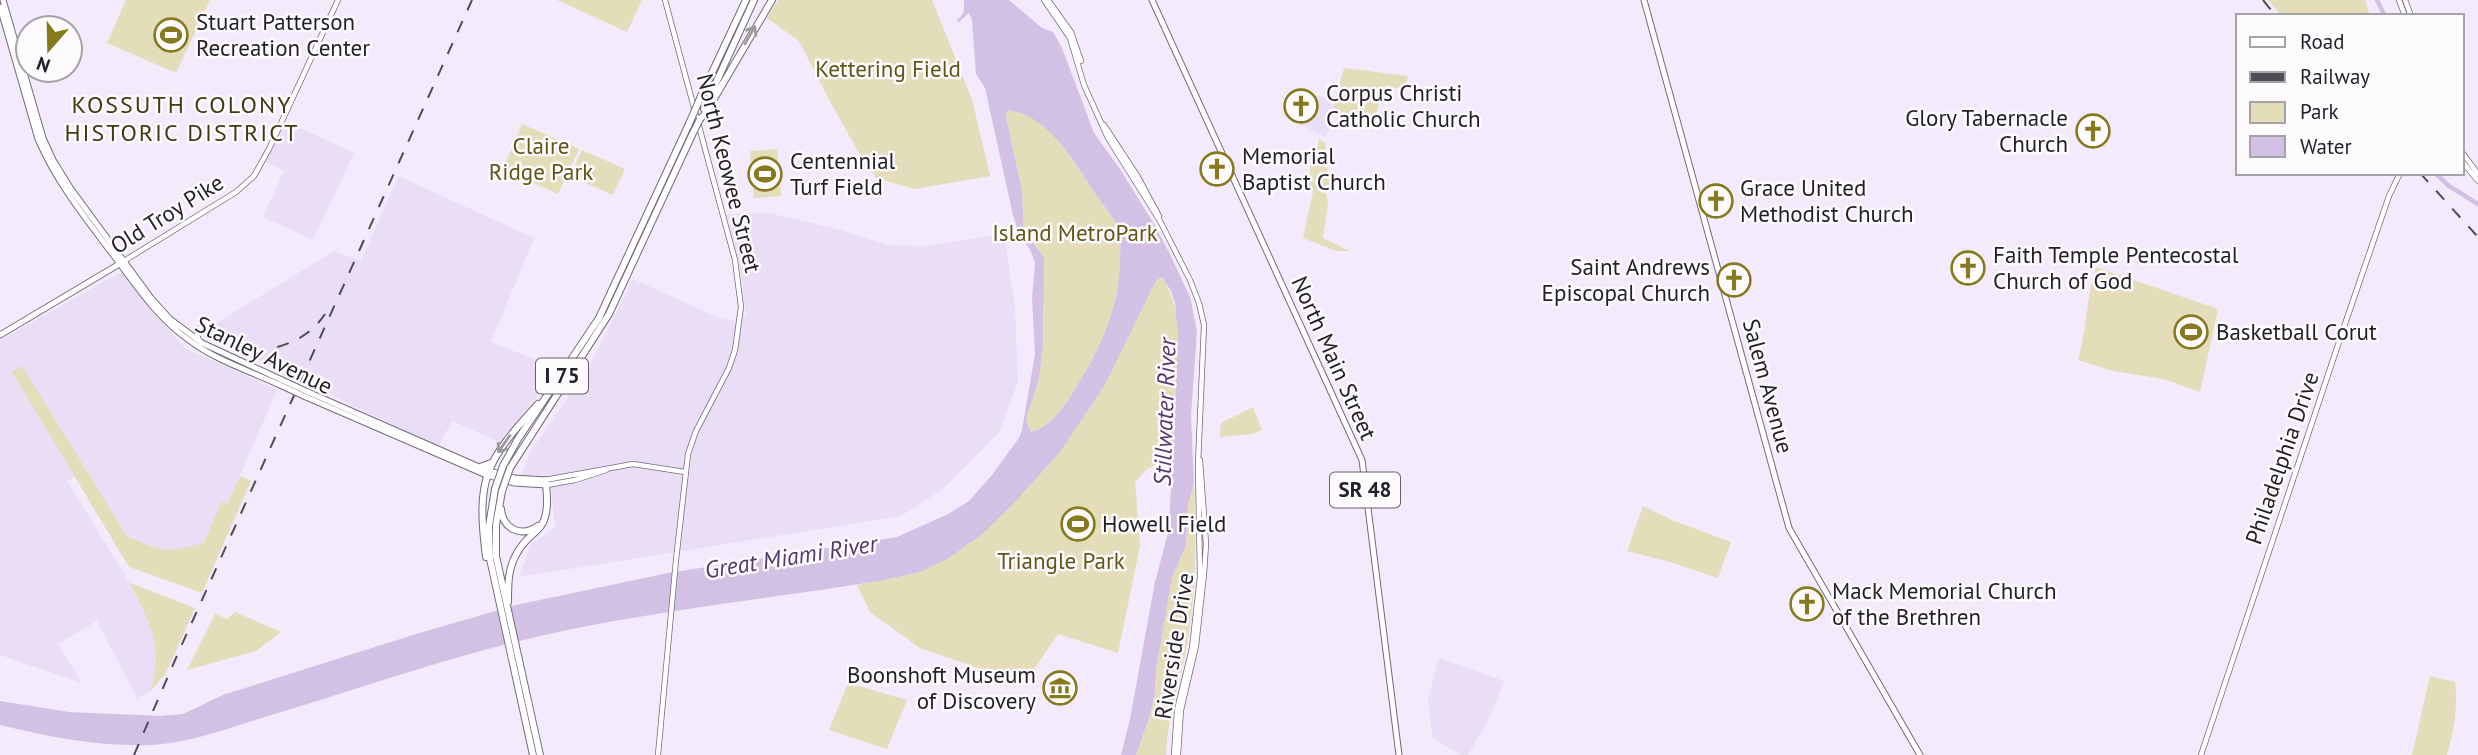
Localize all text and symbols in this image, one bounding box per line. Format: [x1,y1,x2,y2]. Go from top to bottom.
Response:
place label: Stuart Patterson Recreation Center [196,7,370,62]
north arrow [14,14,84,84]
legend [2236,14,2464,175]
sports icon: Stuart Patterson Recreation Center [152,16,190,54]
one-way arrow [743,26,757,46]
text: Road [2300,28,2344,55]
text: N [33,52,53,78]
park label: Kettering Field [815,54,961,83]
text: Railway [2300,63,2370,90]
street label: North Keowee Street [691,70,768,276]
place label: Corpus Christi Catholic Church [1326,78,1481,133]
church icon: Corpus Christi Catholic Church [1282,87,1320,125]
district label: KOSSUTH COLONY HISTORIC DISTRICT [64,89,300,148]
text: Park [2300,98,2339,125]
place label: Glory Tabernacle Church [1905,103,2068,158]
church icon: Glory Tabernacle Church [2074,112,2112,150]
park label: Claire Ridge Park [489,131,593,186]
text: Water [2300,133,2352,160]
place label: Memorial Baptist Church [1242,141,1386,196]
place label: Centennial Turf Field [790,146,896,201]
church icon: Memorial Baptist Church [1198,150,1236,188]
sports icon: Centennial Turf Field [746,155,784,193]
street label: Old Troy Pike [105,167,229,260]
place label: Grace United Methodist Church [1740,173,1914,228]
church icon: Grace United Methodist Church [1697,182,1735,220]
park label: Island MetroPark [992,218,1158,247]
place label: Faith Temple Pentecostal Church of God [1993,240,2239,295]
church icon: Faith Temple Pentecostal Church of God [1949,249,1987,287]
place label: Saint Andrews Episcopal Church [1542,252,1710,307]
church icon: Saint Andrews Episcopal Church [1715,261,1753,299]
street label: North Main Street [1285,271,1384,444]
street label: Stanley Avenue [191,309,338,400]
sports icon: Basketball Corut [2172,313,2210,351]
street label: Salem Avenue [1737,315,1800,456]
place label: Basketball Corut [2216,317,2377,346]
water label: Stillwater River [1146,335,1183,487]
road number: I 75 [536,358,588,394]
street label: Philadelphia Drive [2238,368,2325,548]
one-way arrow [497,434,511,454]
road number: SR 48 [1330,472,1400,508]
sports icon: Howell Field [1059,505,1097,543]
place label: Howell Field [1102,509,1226,538]
water label: Great Miami River [702,527,882,585]
park label: Triangle Park [997,546,1125,575]
street label: Riverside Drive [1148,571,1199,721]
place label: Mack Memorial Church of the Brethren [1832,576,2056,631]
church icon: Mack Memorial Church of the Brethren [1788,585,1826,623]
place label: Boonshoft Museum of Discovery [847,660,1036,715]
museum icon: Boonshoft Museum of Discovery [1041,669,1079,707]

